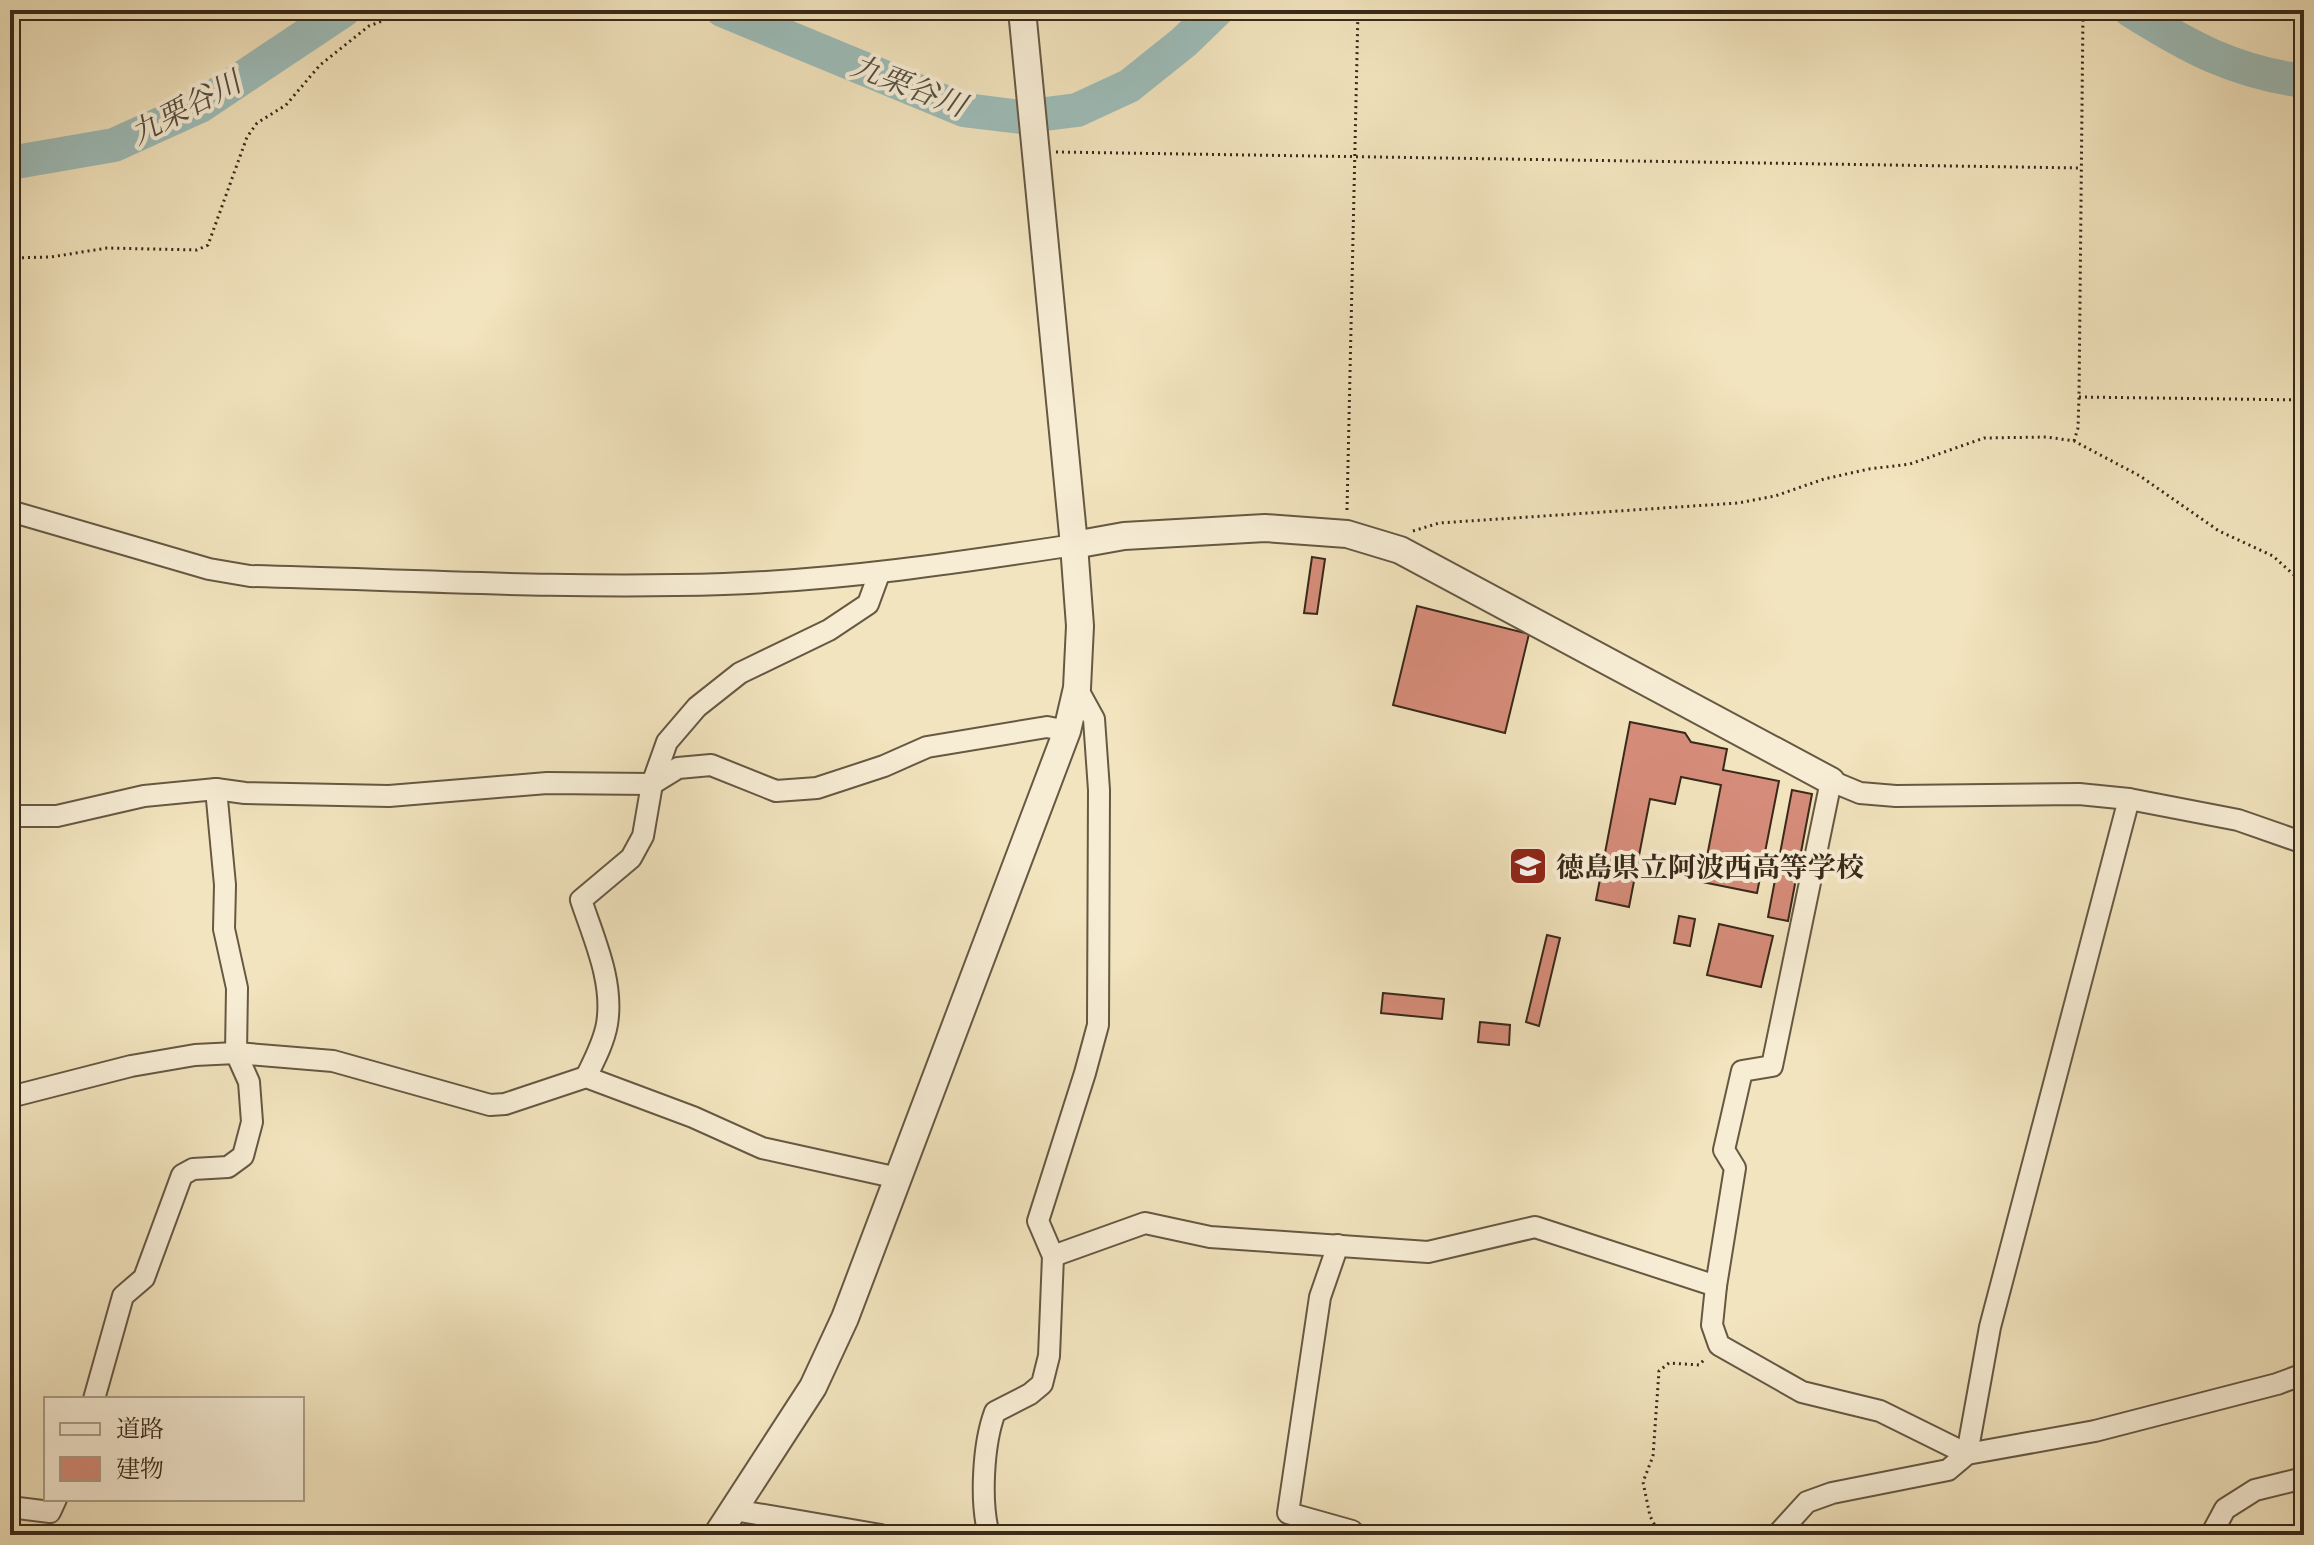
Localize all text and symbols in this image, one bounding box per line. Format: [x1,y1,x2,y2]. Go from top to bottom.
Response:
water label: 九栗谷川 [845,43,976,128]
water label: 九栗谷川 [122,58,251,155]
school or university icon: 徳島県立阿波西高等学校 [1507,845,1549,887]
place label: 徳島県立阿波西高等学校 [1556,846,1864,887]
legend [44,1397,304,1501]
text: 道路 [116,1411,164,1446]
text: 建物 [116,1451,164,1486]

